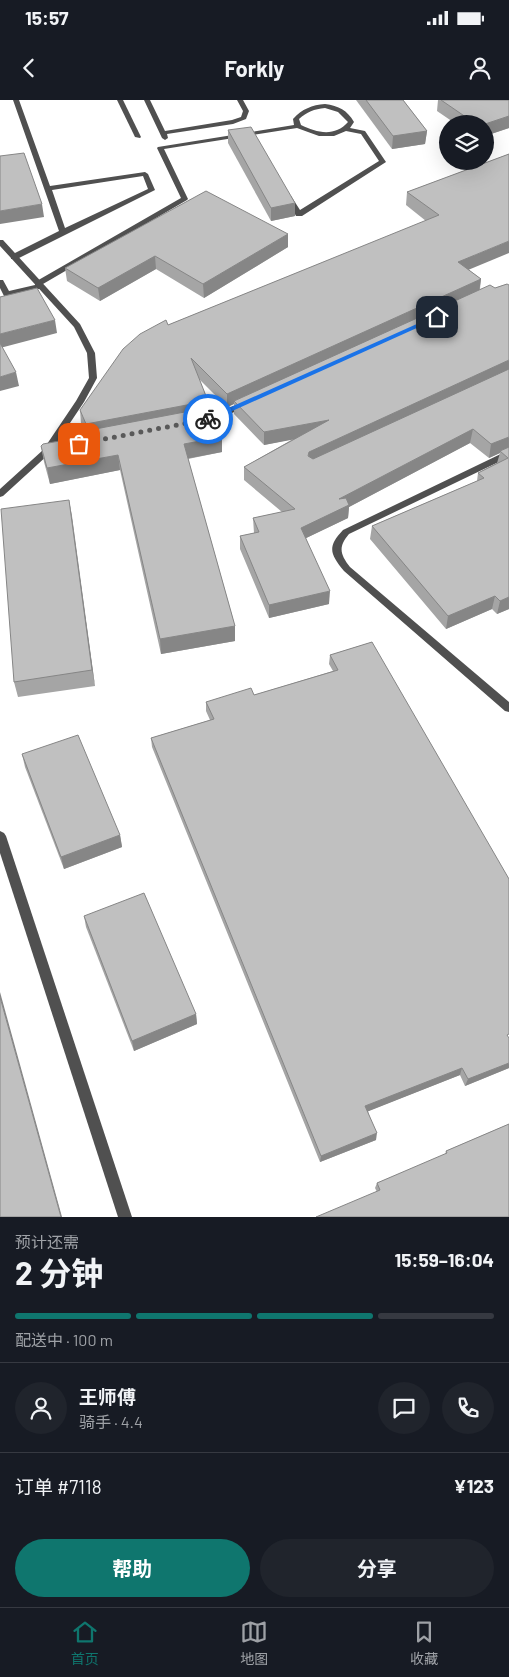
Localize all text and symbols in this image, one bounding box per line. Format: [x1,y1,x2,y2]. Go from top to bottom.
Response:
text: 15:57 [25,6,69,29]
icon: back [15,54,43,82]
icon: person [466,54,494,82]
text: Forkly [225,55,284,81]
map controls [439,115,494,170]
button: layers [439,115,494,170]
pin [416,296,458,338]
icon: home [423,303,451,331]
courier [183,394,233,444]
icon: bike [194,405,222,433]
pin [58,423,100,465]
icon: bag [65,430,93,458]
text: 预计还需 [15,1232,79,1251]
text: 15:59–16:04 [395,1248,494,1271]
text: 2 分钟 [15,1253,103,1291]
text: 配送中 · 100 m [15,1330,113,1349]
button: person [15,1382,67,1434]
button: chat [378,1382,430,1434]
button: phone [442,1382,494,1434]
text: 王师傅 [79,1385,136,1408]
text: 骑手 · 4.4 [79,1412,143,1431]
text: ¥123 [454,1474,494,1497]
text: 订单 #7118 [15,1475,102,1498]
button: 帮助 [15,1539,250,1597]
button: 分享 [260,1539,494,1597]
tab: 首页 [71,1618,99,1668]
tab: 地图 [240,1618,268,1668]
tab: 收藏 [410,1618,438,1668]

